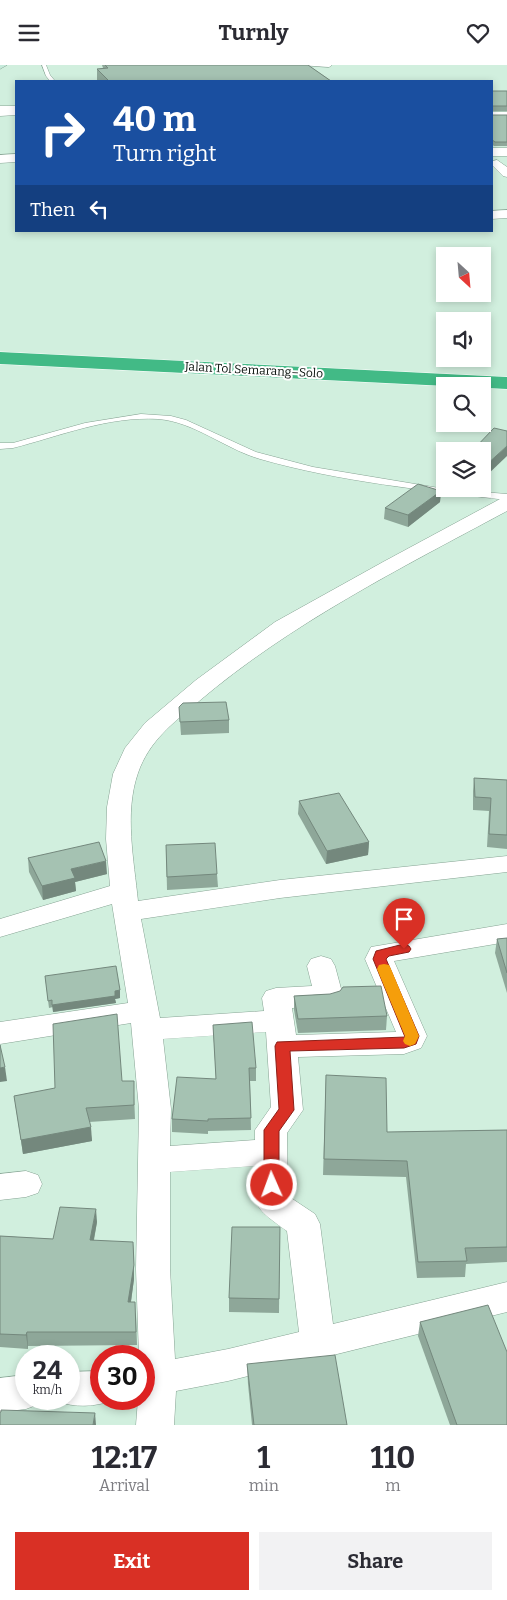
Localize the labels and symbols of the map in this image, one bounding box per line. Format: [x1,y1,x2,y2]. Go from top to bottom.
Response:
north arrow [436,247,491,303]
street label: Jalan Tol Semarang–Solo [184,359,324,381]
pin [383,898,425,949]
position arrow [245,1158,297,1210]
speed limit sign: 30 [90,1345,155,1410]

